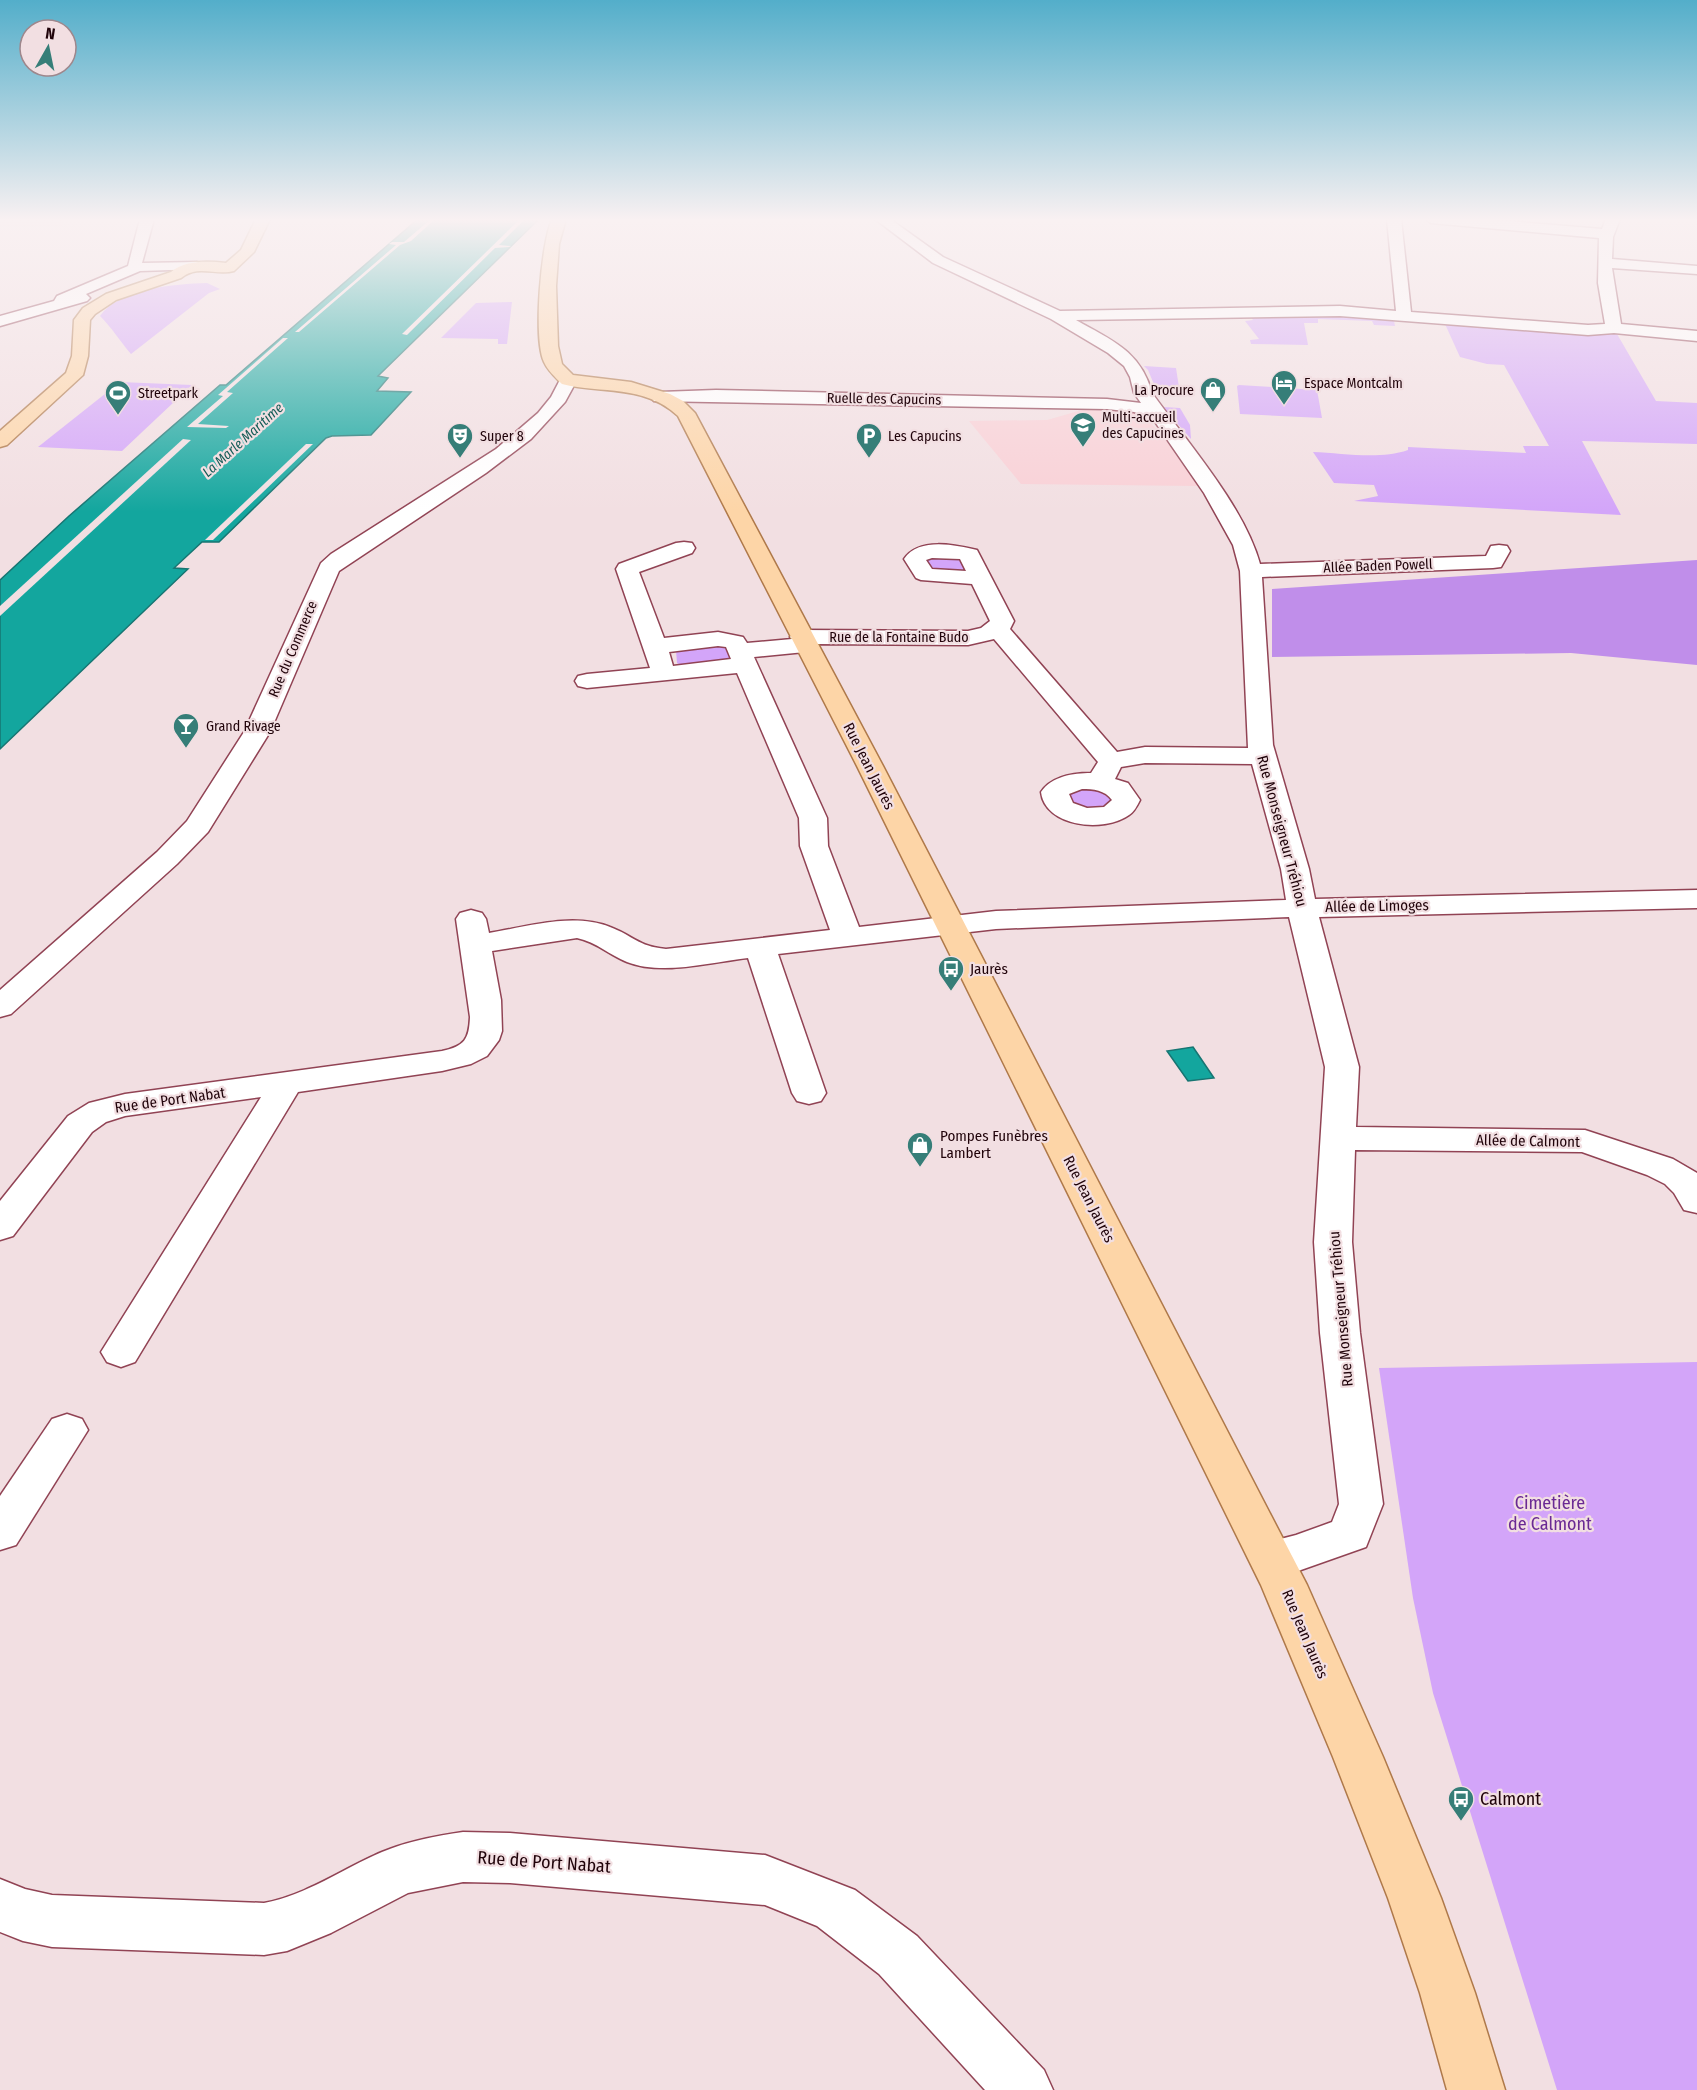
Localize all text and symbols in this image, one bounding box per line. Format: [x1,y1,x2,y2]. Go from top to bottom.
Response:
north arrow [18,18,78,78]
text: N [44,24,56,44]
hotel icon: Espace Montcalm [1269,368,1299,406]
shop icon: La Procure [1198,375,1228,413]
place label: Espace Montcalm [1304,375,1403,392]
sports icon: Streetpark [103,378,133,416]
place label: La Procure [1134,382,1194,399]
place label: Streetpark [138,385,198,402]
street label: Ruelle des Capucins [827,390,941,408]
water label: La Marle Maritime [199,399,287,481]
place label: Multi-accueil des Capucines [1102,409,1184,442]
school or university icon: Multi-accueil des Capucines [1068,410,1098,448]
theatre icon: Super 8 [445,421,475,459]
parking icon: Les Capucins [854,421,884,459]
place label: Super 8 [480,428,524,445]
place label: Les Capucins [888,428,962,445]
street label: Allée Baden Powell [1323,556,1433,576]
street label: Rue du Commerce [265,598,321,700]
street label: Rue de la Fontaine Budo [829,629,969,646]
bar icon: Grand Rivage [171,711,201,749]
place label: Grand Rivage [206,718,281,735]
street label: Rue Jean Jaurès [839,720,899,812]
street label: Rue Monseigneur Tréhiou [1253,753,1311,909]
street label: Allée de Limoges [1325,896,1429,916]
bus stop icon: Jaurès [936,954,966,992]
place label: Jaurès [970,960,1008,978]
street label: Rue de Port Nabat [114,1083,227,1117]
place label: Pompes Funèbres Lambert [940,1127,1048,1162]
shop icon: Pompes Funèbres Lambert [905,1130,935,1168]
street label: Allée de Calmont [1476,1131,1580,1151]
street label: Rue Jean Jaurès [1059,1153,1119,1245]
street label: Rue Monseigneur Tréhiou [1325,1230,1357,1388]
park label: Cimetière de Calmont [1508,1492,1592,1535]
street label: Rue Jean Jaurès [1278,1587,1332,1681]
bus stop icon: Calmont [1446,1784,1476,1822]
place label: Calmont [1480,1788,1541,1810]
street label: Rue de Port Nabat [477,1846,612,1878]

